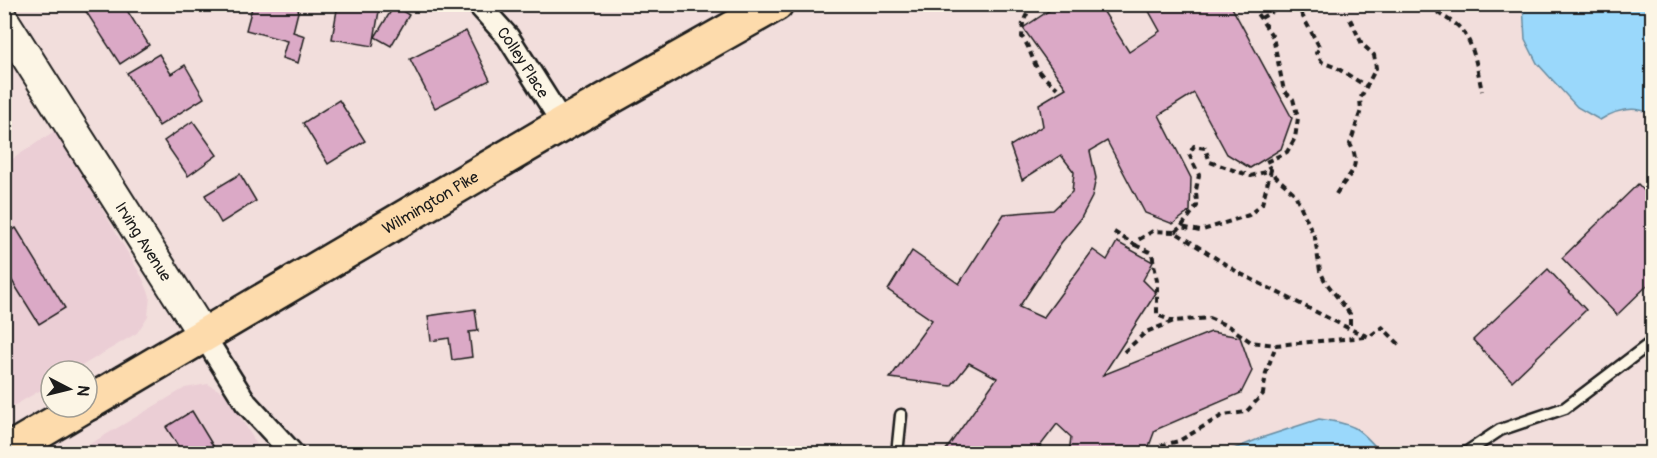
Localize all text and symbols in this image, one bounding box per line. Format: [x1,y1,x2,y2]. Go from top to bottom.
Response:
street label: Colley Place [493,23,553,102]
street label: Wilmington Pike [379,167,482,239]
street label: Irving Avenue [110,199,176,285]
north arrow [39,359,99,419]
text: N [72,384,93,397]

